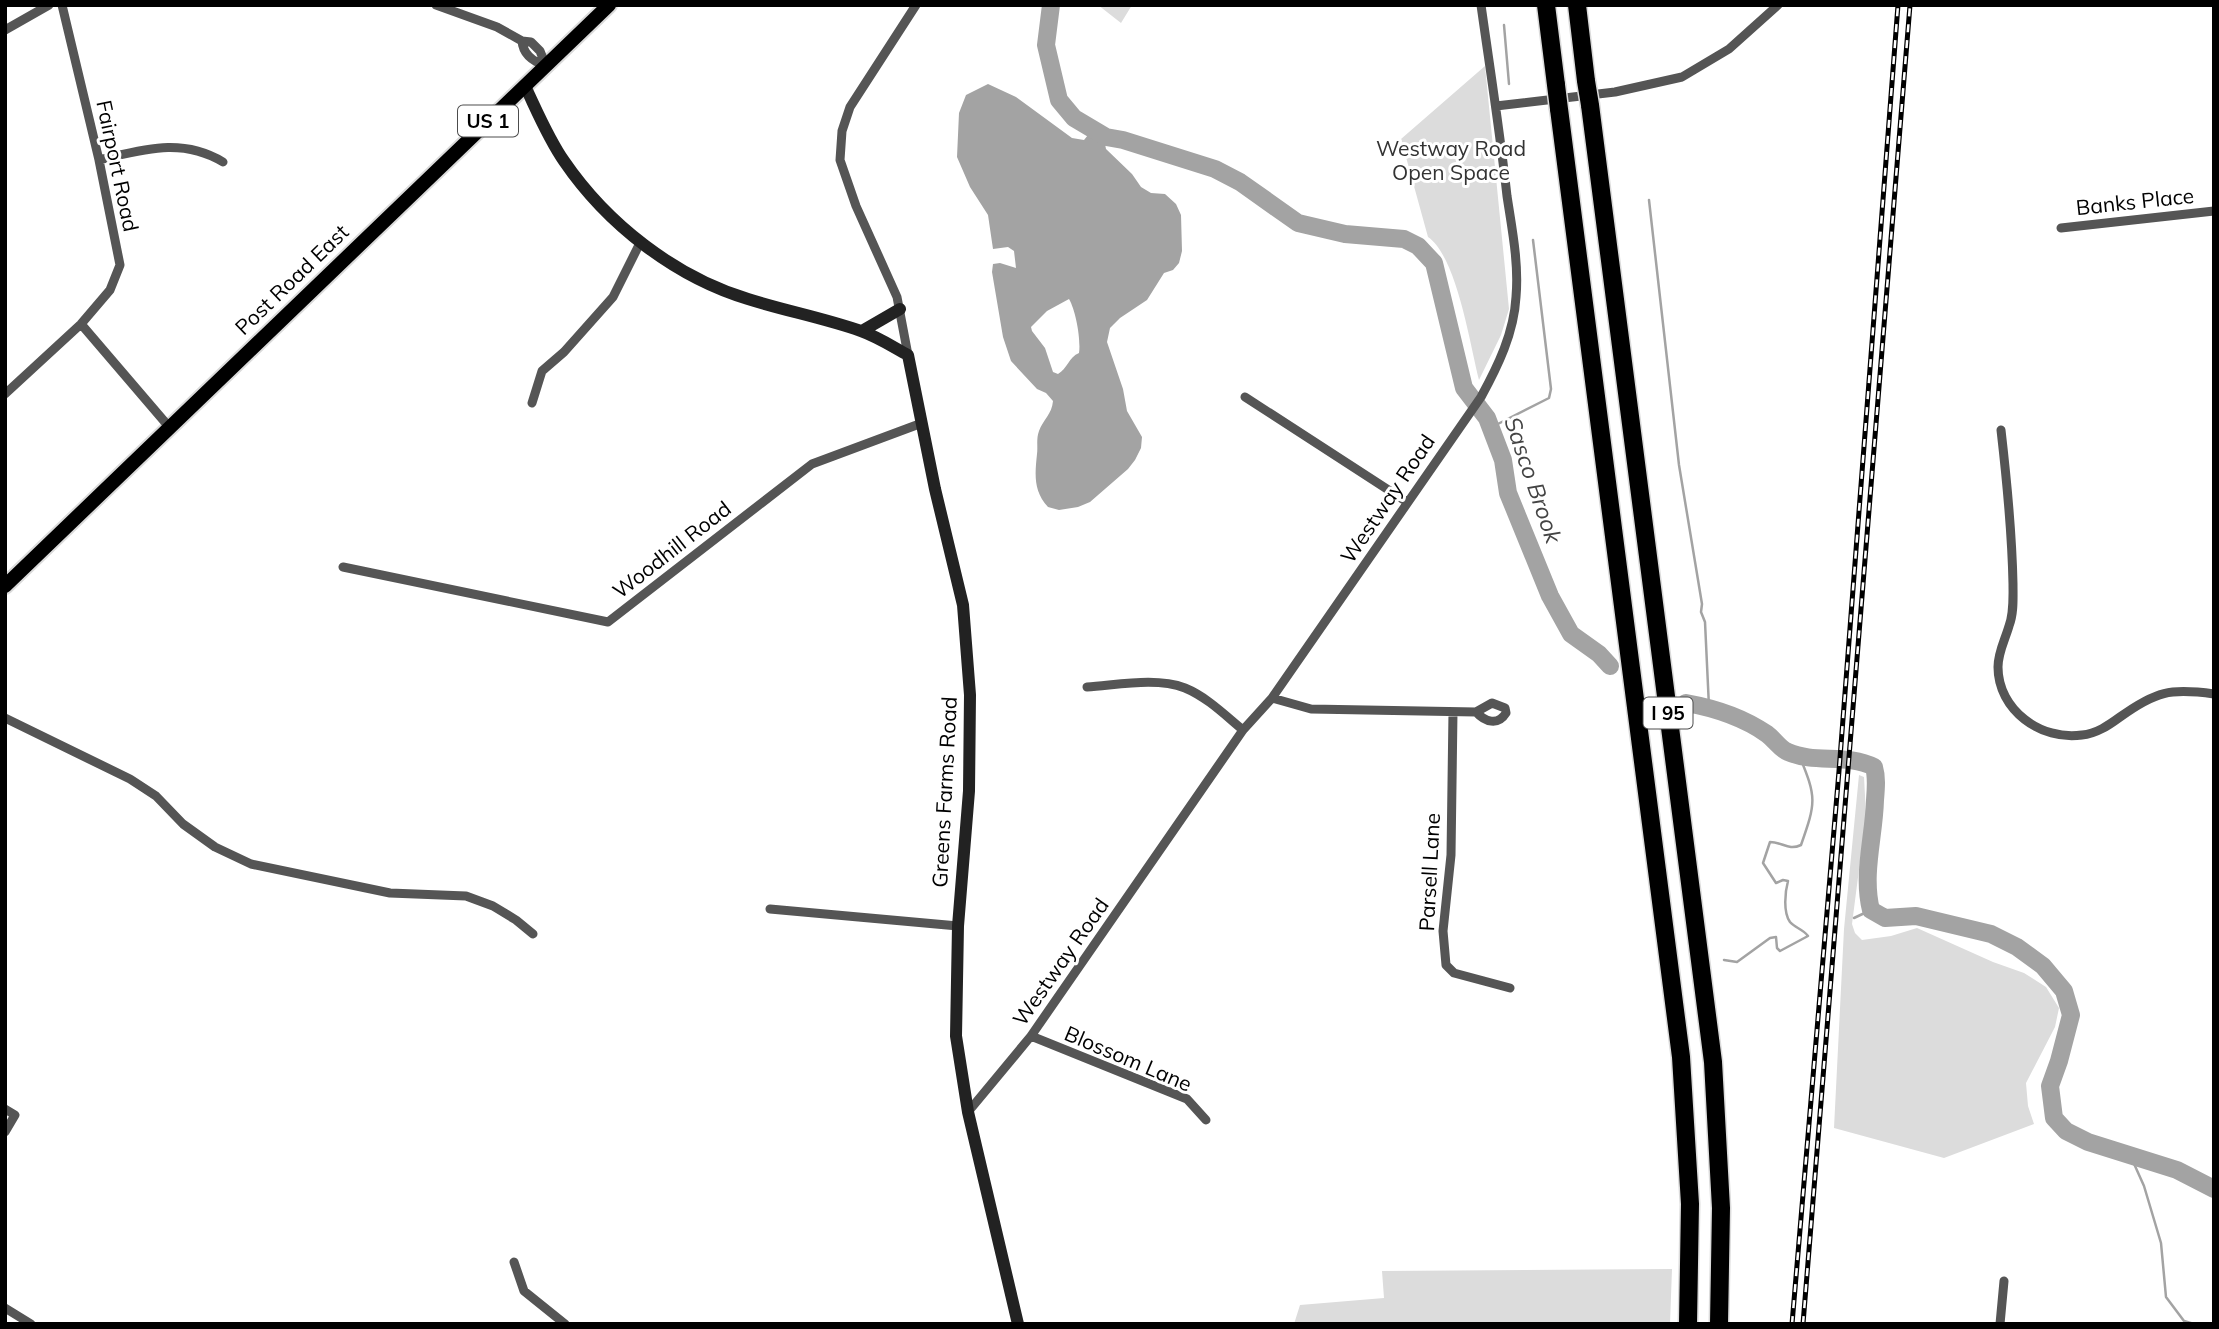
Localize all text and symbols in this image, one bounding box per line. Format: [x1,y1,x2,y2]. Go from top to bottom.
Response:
street label: Fairport Road [91,98,145,234]
road number: US 1 [458,105,518,136]
park label: Westway Road Open Space [1376,135,1526,185]
street label: Banks Place [2075,182,2195,220]
street label: Post Road East [229,219,353,340]
water label: Sasco Brook [1498,413,1569,548]
street label: Westway Road [1334,429,1440,568]
street label: Woodhill Road [607,495,736,603]
street label: Greens Farms Road [926,696,962,888]
road number: I 95 [1644,698,1692,728]
street label: Parsell Lane [1413,812,1445,932]
street label: Westway Road [1007,893,1114,1030]
street label: Blossom Lane [1061,1020,1196,1097]

